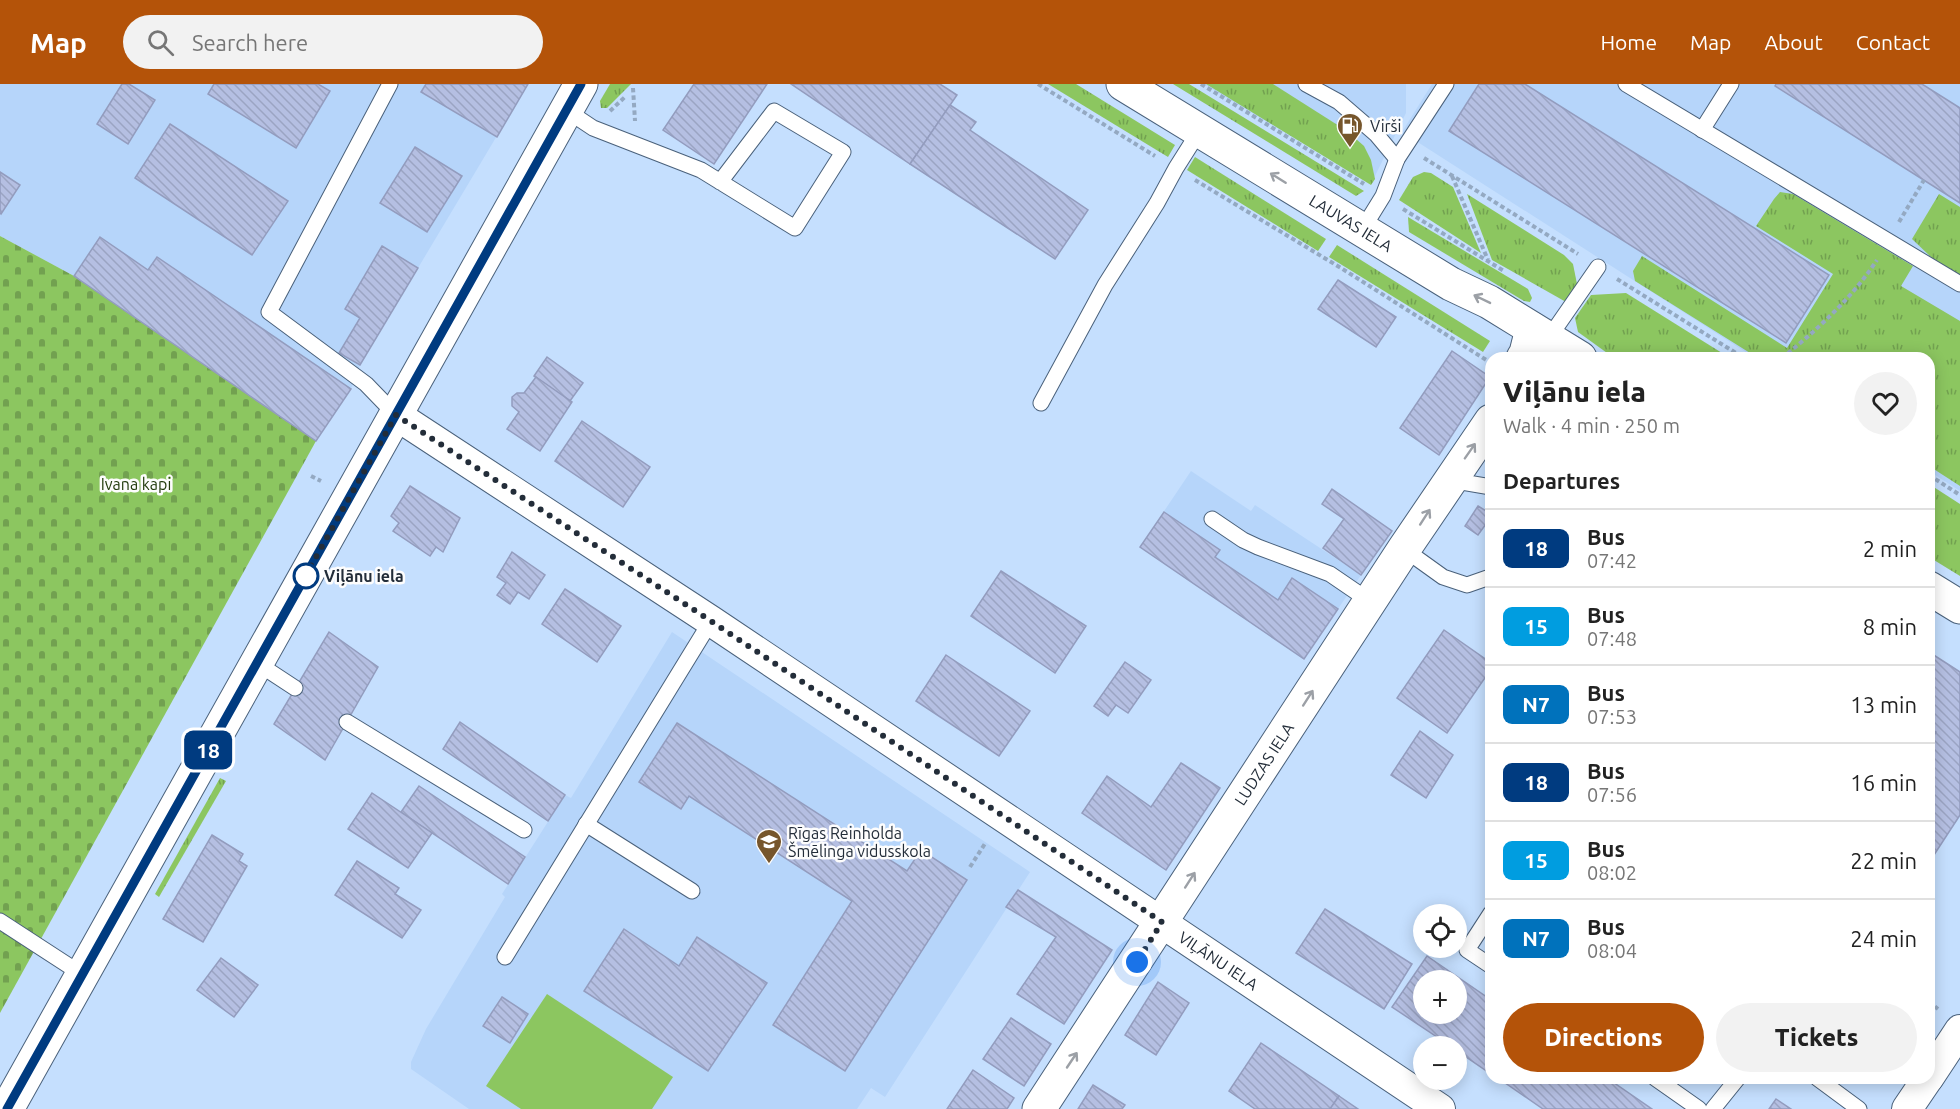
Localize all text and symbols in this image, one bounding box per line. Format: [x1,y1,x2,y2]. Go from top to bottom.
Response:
search box [123,15,543,69]
icon: search [144,26,177,59]
text: Map [30,27,87,58]
text: Search here [192,30,308,55]
text: Home [1600,30,1657,54]
text: Map [1690,30,1731,54]
text: About [1764,30,1823,54]
text: Contact [1856,30,1930,54]
fuel station icon: Virši [1335,111,1365,149]
place label: Virši [1370,117,1401,135]
one-way arrow [1270,172,1287,184]
street label: LAUVAS IELA [1306,191,1396,255]
one-way arrow [1473,292,1491,304]
button: heart [1854,372,1917,435]
text: Viļānu iela [1503,376,1646,407]
text: Walk · 4 min · 250 m [1503,414,1680,437]
one-way arrow [1464,443,1476,459]
text: Departures [1503,468,1620,493]
park label: Ivana kapi [101,475,171,493]
one-way arrow [1420,509,1432,526]
text: Bus [1587,524,1625,549]
text: 18 [1524,536,1548,560]
text: 2 min [1863,536,1917,561]
text: 07:42 [1587,549,1637,572]
marker: Viļānu iela [293,563,319,589]
place label: Viļānu iela [324,567,404,586]
text: Bus [1587,602,1625,627]
text: 15 [1524,614,1548,638]
text: 8 min [1863,614,1917,639]
text: 07:48 [1587,627,1637,650]
text: Bus [1587,680,1625,705]
one-way arrow [1302,691,1314,707]
text: N7 [1522,692,1550,716]
text: 13 min [1850,692,1917,717]
text: 07:53 [1587,705,1637,728]
street label: LUDZAS IELA [1231,719,1298,808]
line badge: 18 [181,730,235,770]
text: 18 [196,738,220,762]
text: Bus [1587,758,1625,783]
text: 18 [1524,770,1548,794]
text: 16 min [1850,770,1917,795]
text: 07:56 [1587,783,1637,806]
place label: Rīgas Reinholda Šmēlinga vidusskola [788,824,931,860]
school or university icon: Rīgas Reinholda Šmēlinga vidusskola [754,827,784,865]
text: Bus [1587,836,1625,861]
text: 15 [1524,848,1548,872]
text: 22 min [1850,848,1917,873]
text: 08:02 [1587,861,1637,884]
one-way arrow [1184,872,1196,888]
map controls [1413,904,1467,1090]
button: locate [1413,904,1467,958]
text: Bus [1587,914,1625,939]
text: N7 [1522,926,1550,950]
text: 24 min [1850,926,1917,951]
street label: VIĻĀNU IELA [1175,928,1262,994]
text: 08:04 [1587,939,1637,962]
your location [1122,947,1152,977]
button: + [1413,970,1467,1024]
button: Directions [1503,1003,1704,1072]
button: Tickets [1716,1003,1917,1072]
button: − [1413,1036,1467,1090]
one-way arrow [1066,1052,1078,1069]

